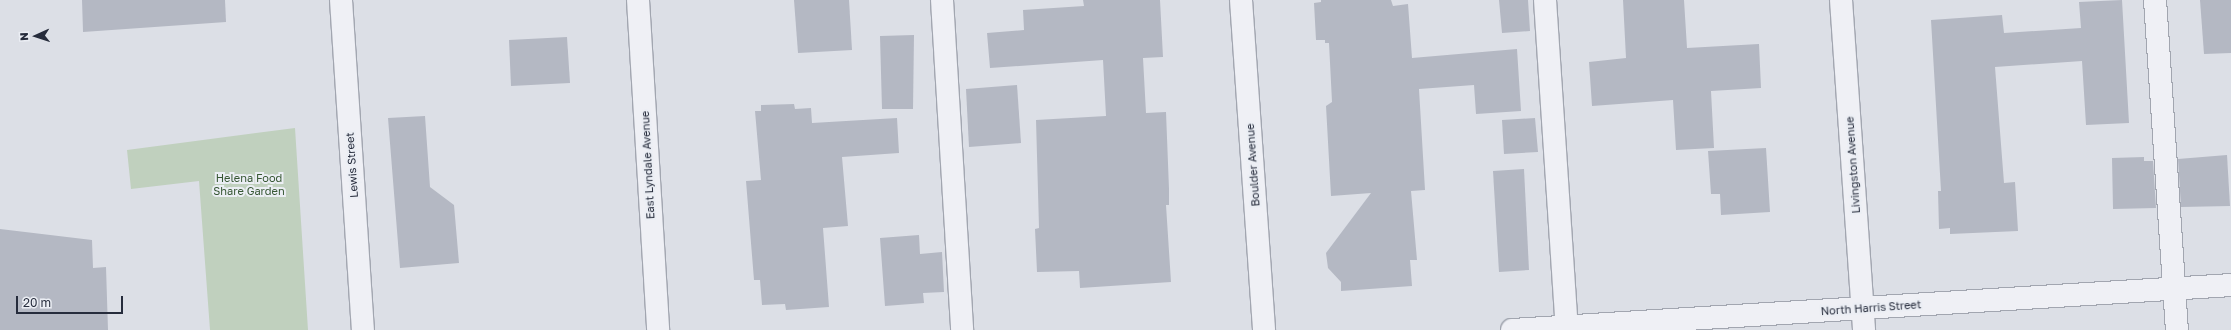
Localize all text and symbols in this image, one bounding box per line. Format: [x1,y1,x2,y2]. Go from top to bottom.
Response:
north arrow [16,16,56,56]
text: N [17,32,30,41]
street label: East Lyndale Avenue [639,110,657,220]
street label: Livingston Avenue [1843,116,1863,214]
street label: Boulder Avenue [1244,123,1262,207]
street label: Lewis Street [343,132,361,198]
park label: Helena Food Share Garden [213,172,285,198]
scale bar [18,288,125,314]
text: 20 m [23,295,51,310]
street label: North Harris Street [1820,298,1922,318]

